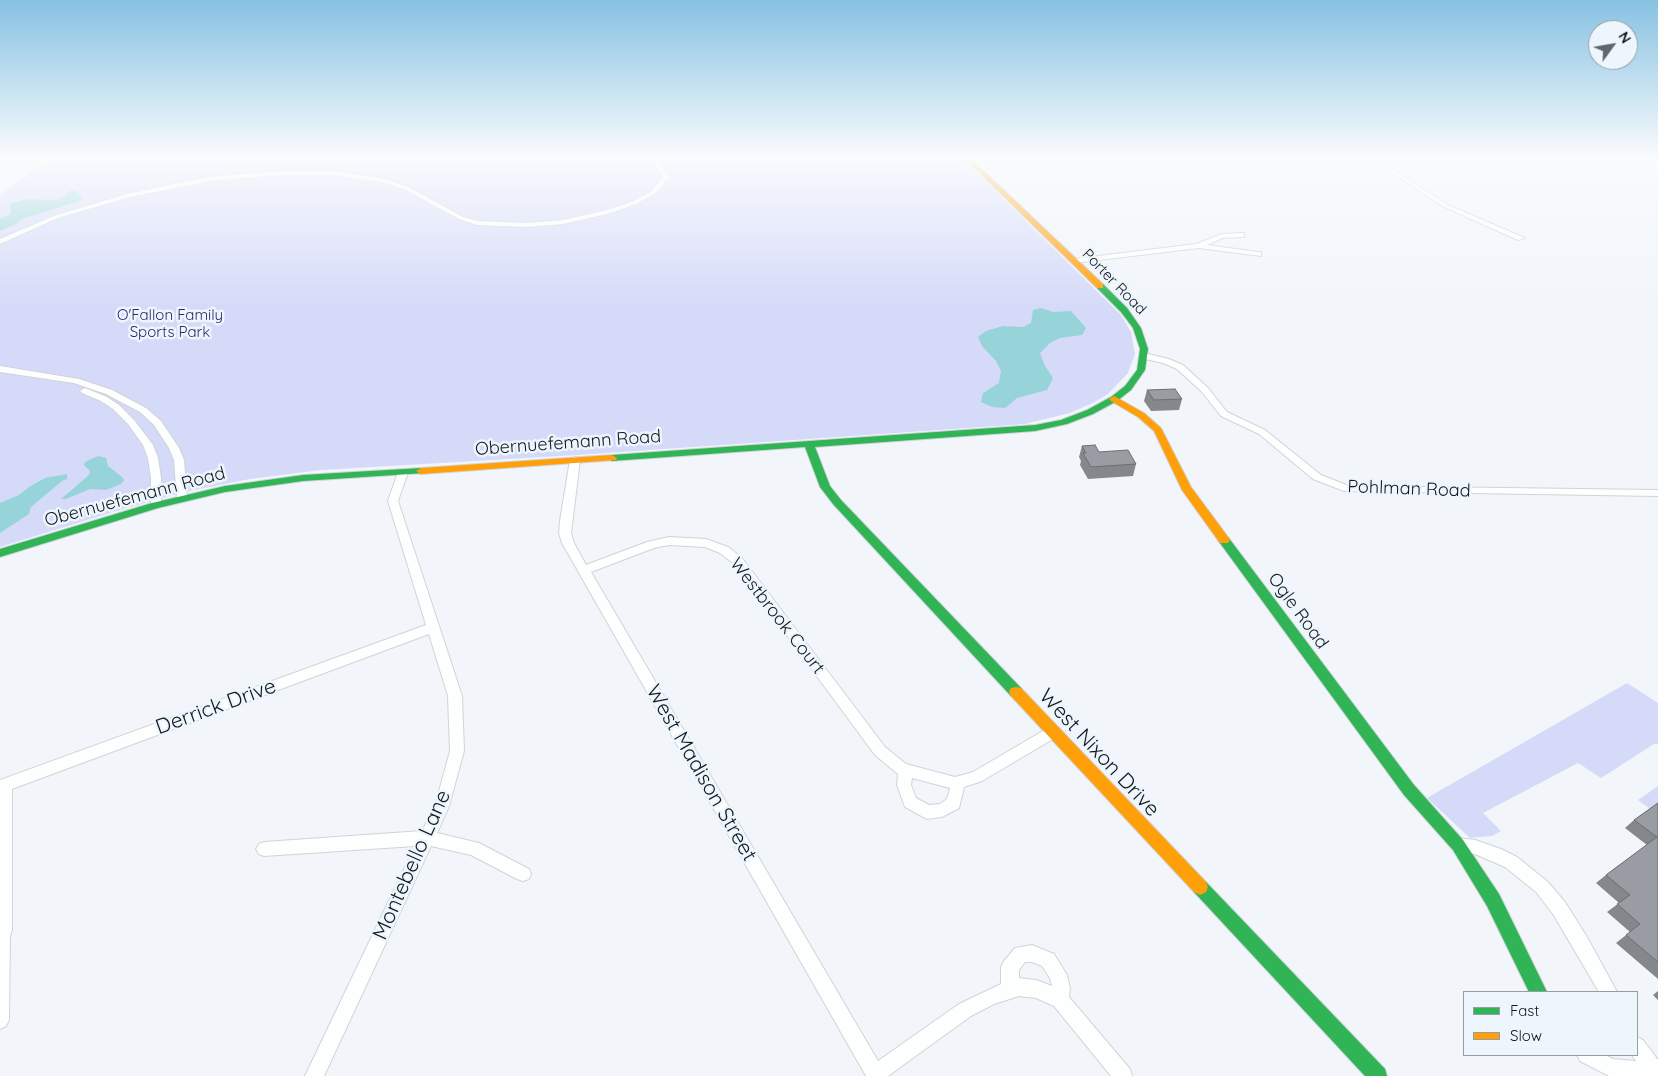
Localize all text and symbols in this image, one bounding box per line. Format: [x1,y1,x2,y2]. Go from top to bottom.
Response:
north arrow [1588,20,1638,70]
text: N [1615,28,1635,47]
street label: Porter Road [1078,245,1150,319]
park label: O'Fallon Family Sports Park [117,306,223,341]
street label: Obernuefemann Road [474,426,662,460]
street label: Obernuefemann Road [42,462,228,532]
street label: Pohlman Road [1347,476,1471,502]
street label: Westbrook Court [725,554,829,678]
street label: Ogle Road [1263,569,1333,653]
street label: Derrick Drive [152,674,280,740]
street label: West Madison Street [640,680,762,866]
street label: West Nixon Drive [1033,684,1165,822]
street label: Montebello Lane [368,786,456,944]
legend [1463,991,1638,1056]
text: Fast [1510,1001,1539,1020]
text: Slow [1510,1026,1542,1045]

